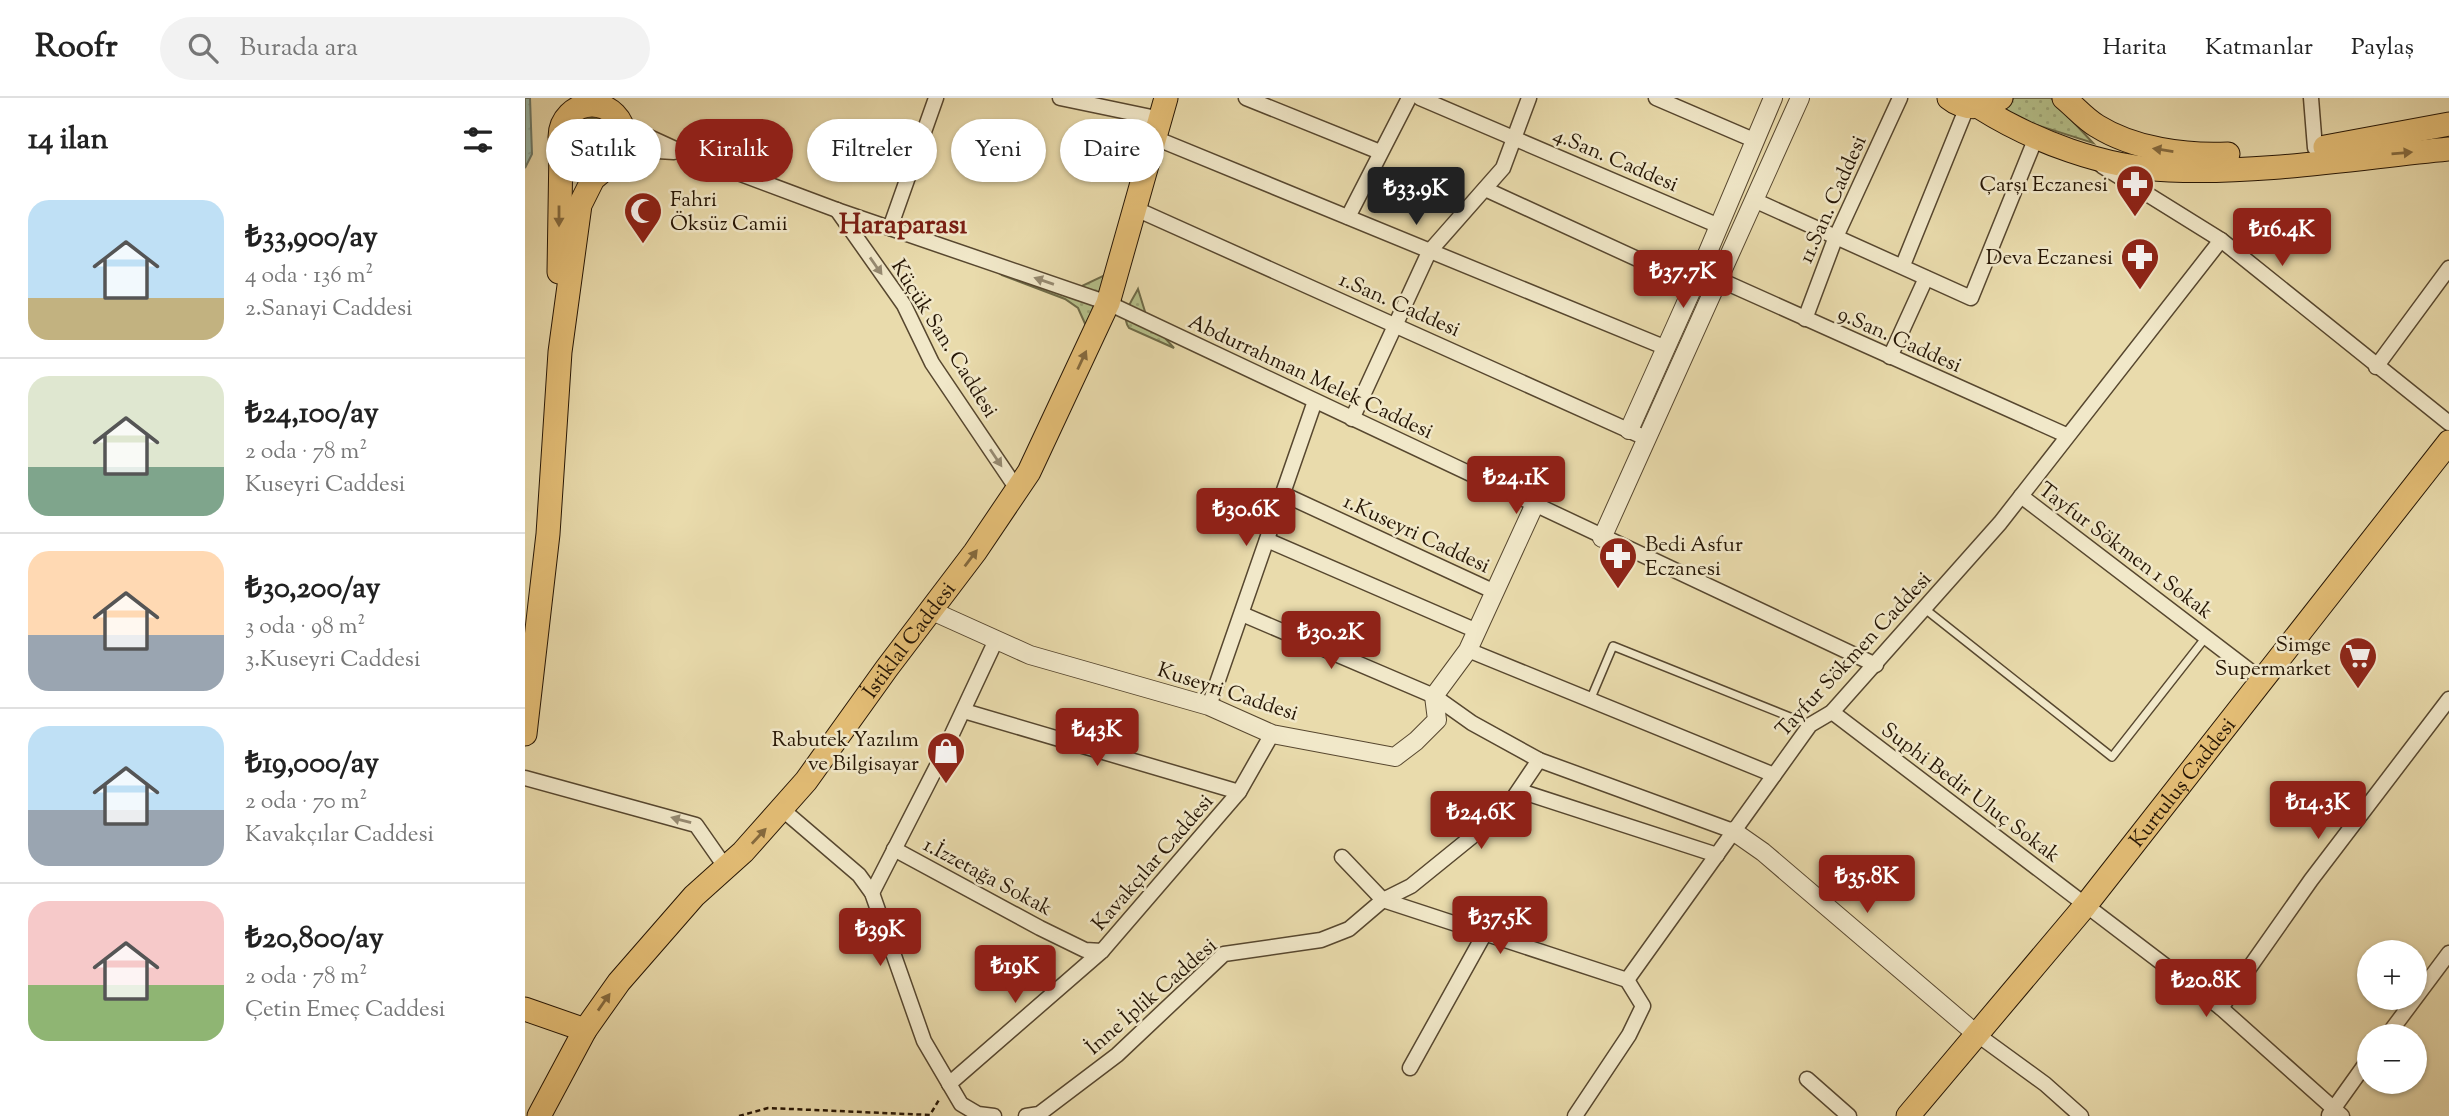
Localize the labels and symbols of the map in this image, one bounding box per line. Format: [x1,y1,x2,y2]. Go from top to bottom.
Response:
street label: 4.San. Caddesi [1548,121,1682,201]
street label: 11.San. Caddesi [1792,131,1875,268]
one-way arrow [2152,144,2174,155]
one-way arrow [2391,147,2413,158]
pharmacy icon: Çarşı Eczanesi [2114,163,2156,218]
pin: ₺33.9K [1359,167,1473,227]
place label: Çarşı Eczanesi [1979,171,2108,201]
place label: Fahri Öksüz Camii [670,186,788,240]
mosque icon: Fahri Öksüz Camii [622,190,664,245]
one-way arrow [553,205,565,227]
district label: Haraparası [839,206,967,246]
pin: ₺16.4K [2225,208,2339,268]
pharmacy icon: Deva Eczanesi [2119,236,2161,291]
place label: Deva Eczanesi [1986,244,2113,274]
pin: ₺37.7K [1626,250,1740,310]
street label: Küçük San. Caddesi [882,254,1004,424]
one-way arrow [869,257,883,275]
street label: 1.San. Caddesi [1334,266,1465,346]
one-way arrow [1033,275,1054,286]
street label: 9.San. Caddesi [1832,300,1966,382]
street label: Abdurrahman Melek Caddesi [1183,308,1438,448]
one-way arrow [1076,350,1087,370]
one-way arrow [990,449,1003,468]
pin: ₺24.1K [1459,456,1573,516]
street label: Tayfur Sökmen 1 Sokak [2031,476,2219,628]
street label: 1.Kuseyri Caddesi [1338,488,1495,582]
pin: ₺30.6K [1189,489,1303,548]
place label: Bedi Asfur Eczanesi [1645,531,1743,585]
pharmacy icon: Bedi Asfur Eczanesi [1597,535,1639,590]
one-way arrow [963,549,978,567]
street label: Tayfur Sökmen Caddesi [1770,566,1939,745]
street label: İstiklal Caddesi [857,576,964,705]
pin: ₺30.2K [1274,612,1388,671]
place label: Simge Supermarket [2215,631,2331,685]
supermarket icon: Simge Supermarket [2337,635,2379,690]
street label: Kuseyri Caddesi [1153,656,1302,730]
pin: ₺43K [1056,708,1138,768]
street label: Kurtuluş Caddesi [2123,712,2244,855]
street label: Suphi Bedir Uluç Sokak [1874,716,2066,871]
place label: Rabutek Yazılım ve Bilgisayar [772,726,919,780]
shop icon: Rabutek Yazılım ve Bilgisayar [925,730,967,785]
pin: ₺14.3K [2261,782,2375,841]
street label: Kavakçılar Caddesi [1086,788,1221,938]
pin: ₺24.6K [1424,792,1538,851]
one-way arrow [670,815,691,825]
one-way arrow [750,828,766,845]
street label: 1.İzzetağa Sokak [917,831,1057,925]
pin: ₺35.8K [1810,856,1924,915]
pin: ₺37.5K [1443,896,1557,956]
pin: ₺39K [839,908,921,968]
street label: İnne İplik Caddesi [1080,932,1225,1063]
pin: ₺19K [974,946,1056,1005]
pin: ₺20.8K [2149,960,2263,1019]
one-way arrow [597,993,611,1011]

